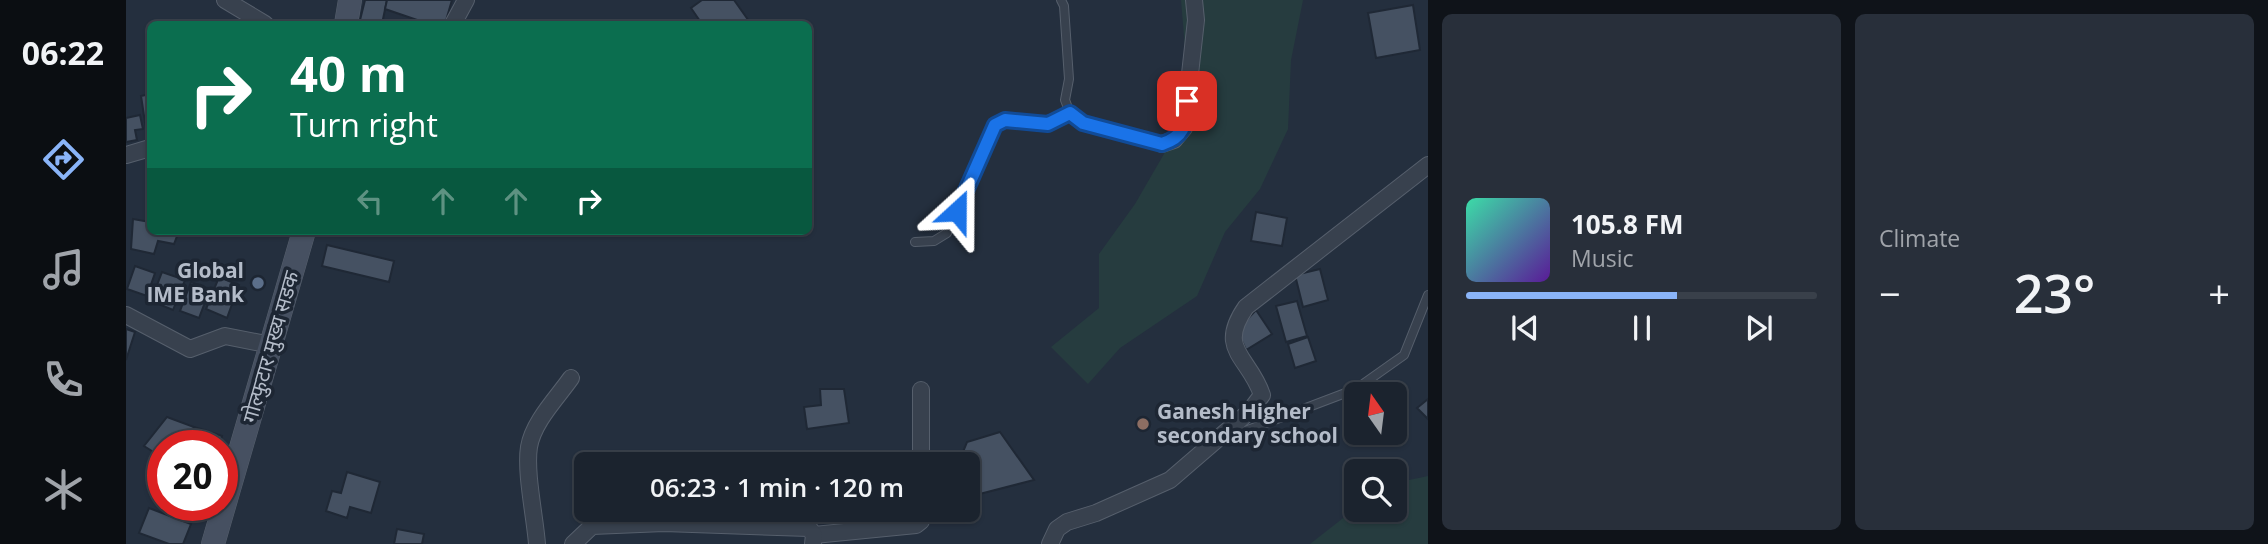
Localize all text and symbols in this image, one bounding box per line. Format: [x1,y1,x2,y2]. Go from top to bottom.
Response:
text: 06:22 [22,31,104,74]
text: 40 m [290,40,407,106]
icon: right [175,49,266,140]
pin [1157,71,1217,131]
icon: arrive [1168,82,1206,120]
text: Turn right [290,103,438,146]
icon: directions [39,135,88,184]
position arrow [920,174,994,248]
icon: left [351,182,389,220]
icon: ahead [424,182,462,220]
icon: ahead [497,182,535,220]
icon: right [570,182,608,220]
text: 105.8 FM [1571,206,1683,242]
text: Climate [1879,222,1960,254]
text: Music [1571,242,1634,274]
icon: music [39,245,88,294]
place label: Global IME Bank [146,256,245,308]
text: 23° [2014,257,2095,328]
street label: गोल्फुटार मुख्य सडक [235,267,305,426]
text: − [1879,267,1901,319]
text: + [2208,267,2230,319]
marker: Global IME Bank [250,275,266,291]
icon: previous [1506,309,1544,347]
icon: pause [1623,309,1661,347]
icon: next [1740,309,1778,347]
icon: phone [39,355,88,404]
north arrow [1344,382,1407,444]
map controls [1344,382,1407,522]
place label: Ganesh Higher secondary school [1157,397,1338,449]
marker: Ganesh Higher secondary school [1135,416,1151,432]
speed limit sign: 20 [147,430,238,521]
button: search [1344,459,1407,522]
icon: climate [39,465,88,514]
text: 06:23 · 1 min · 120 m [650,469,904,505]

